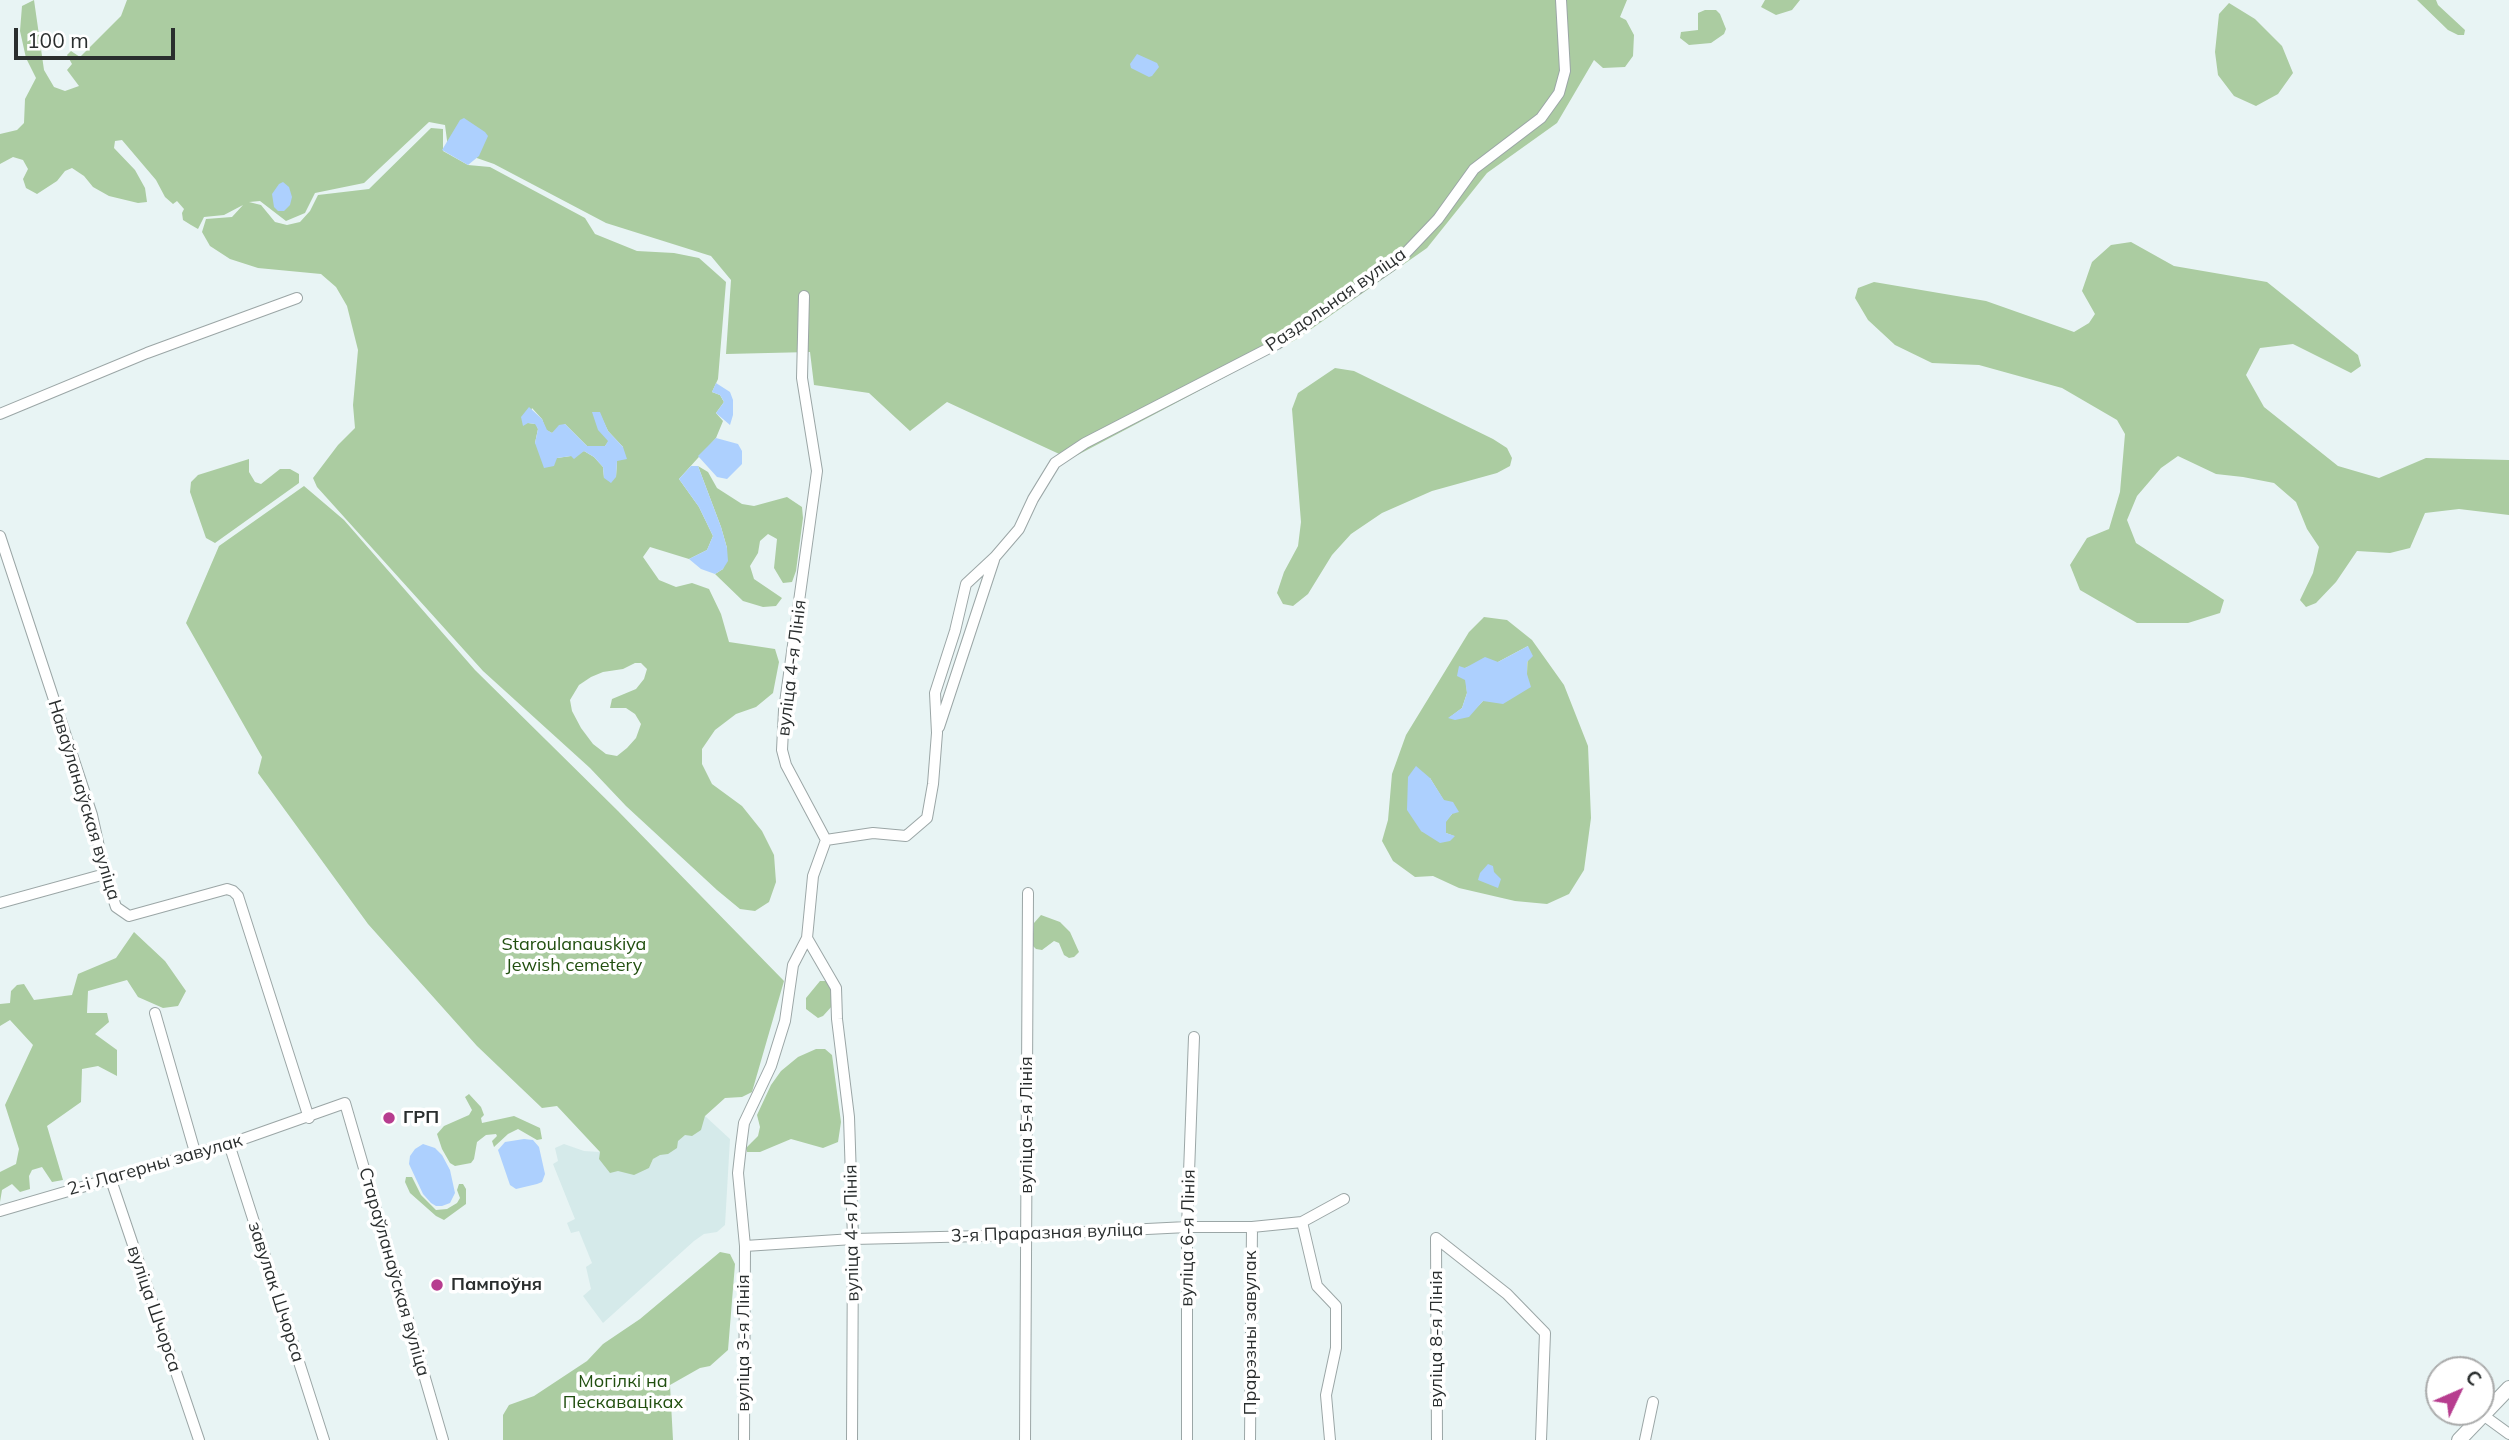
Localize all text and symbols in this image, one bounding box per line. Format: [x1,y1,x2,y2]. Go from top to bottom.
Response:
scale bar [18,14,178,58]
text: 100 m [27,27,89,53]
street label: Раздольная вуліца [1262,244,1410,356]
street label: вуліца 4-я Лінія [773,599,811,737]
street label: Наваўланаўская вуліца [43,697,125,903]
park label: Staroulanauskiya Jewish cemetery [502,934,646,976]
street label: вуліца 5-я Лінія [1016,1056,1038,1194]
place label: ГРП [403,1107,439,1129]
marker: ГРП [381,1110,397,1126]
street label: 2-і Лагерны завулак [65,1130,245,1200]
street label: вуліца 4-я Лінія [840,1164,864,1302]
street label: Стараўланаўская вуліца [354,1165,434,1379]
street label: вуліца 6-я Лінія [1176,1169,1200,1307]
street label: завулак Шчорса [243,1219,309,1365]
street label: 3-я Праразная вуліца [950,1219,1144,1247]
street label: вуліца Шчорса [122,1243,186,1375]
street label: Прарэзны завулак [1240,1251,1262,1415]
street label: вуліца 8-я Лінія [1426,1270,1448,1408]
place label: Пампоўня [451,1274,542,1296]
street label: вуліца 3-я Лінія [733,1274,755,1412]
marker: Пампоўня [429,1277,445,1293]
north arrow [2425,1356,2495,1426]
text: С [2461,1365,2487,1391]
park label: Могілкі на Пескаваціках [563,1371,683,1414]

